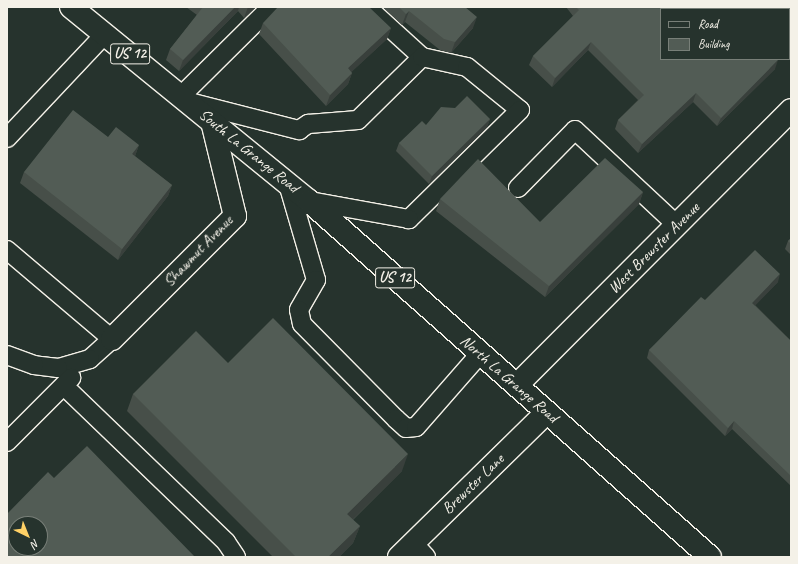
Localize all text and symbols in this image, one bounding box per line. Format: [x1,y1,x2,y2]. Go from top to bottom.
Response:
legend [660,8,790,60]
text: Road [698,16,718,32]
text: Building [698,36,730,52]
road number: US 12 [110,41,150,67]
street label: South La Grange Road [195,105,303,197]
street label: West Brewster Avenue [604,198,704,298]
street label: Shawmut Avenue [159,211,237,291]
road number: US 12 [375,265,415,291]
street label: North La Grange Road [456,331,562,427]
street label: Brewster Lane [438,450,508,518]
north arrow [8,516,48,556]
text: N [28,537,43,551]

